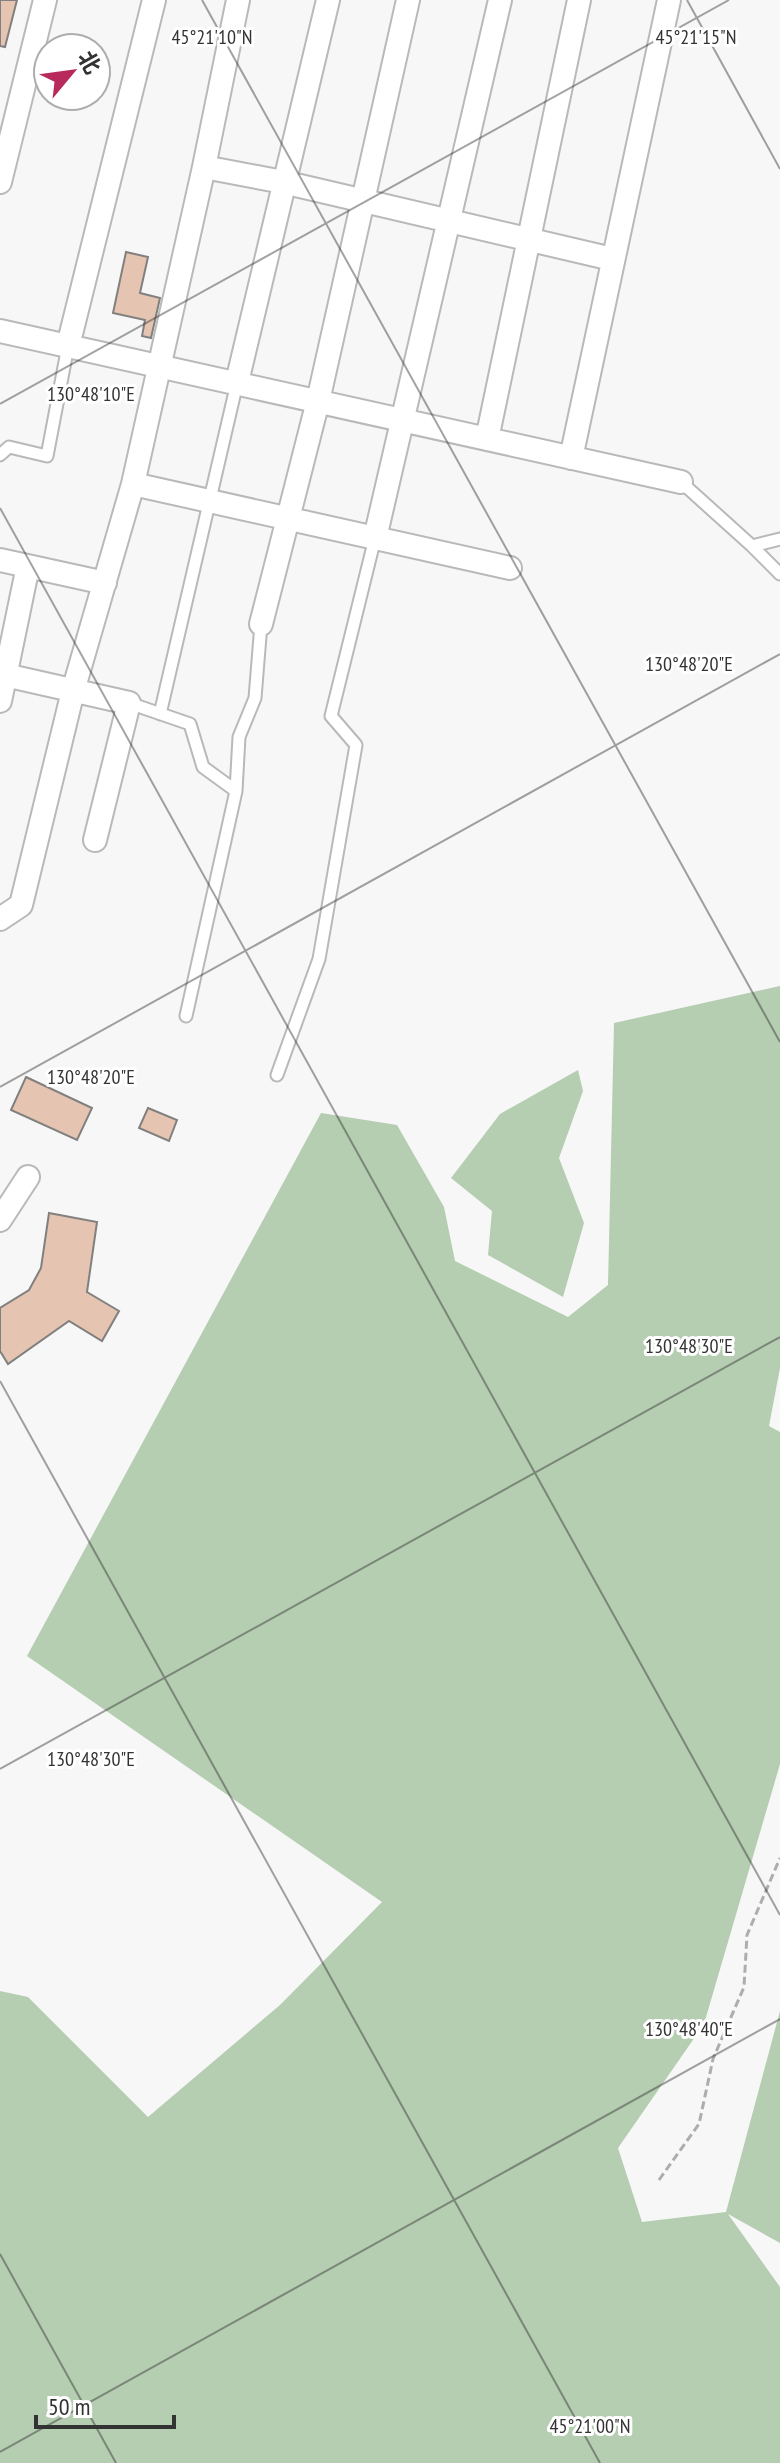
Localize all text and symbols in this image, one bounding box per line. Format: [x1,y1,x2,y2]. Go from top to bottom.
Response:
text: 45°21'10"N [172,24,252,50]
text: 45°21'15"N [656,24,736,50]
north arrow [32,32,112,112]
text: 北 [72,46,107,79]
text: 130°48'10"E [47,381,135,407]
text: 130°48'20"E [645,651,733,677]
text: 130°48'20"E [47,1064,135,1090]
text: 130°48'30"E [645,1333,733,1359]
text: 130°48'30"E [47,1746,135,1772]
text: 130°48'40"E [645,2016,733,2042]
scale bar [36,2379,174,2429]
text: 50 m [48,2391,90,2422]
text: 45°21'00"N [550,2413,630,2439]

